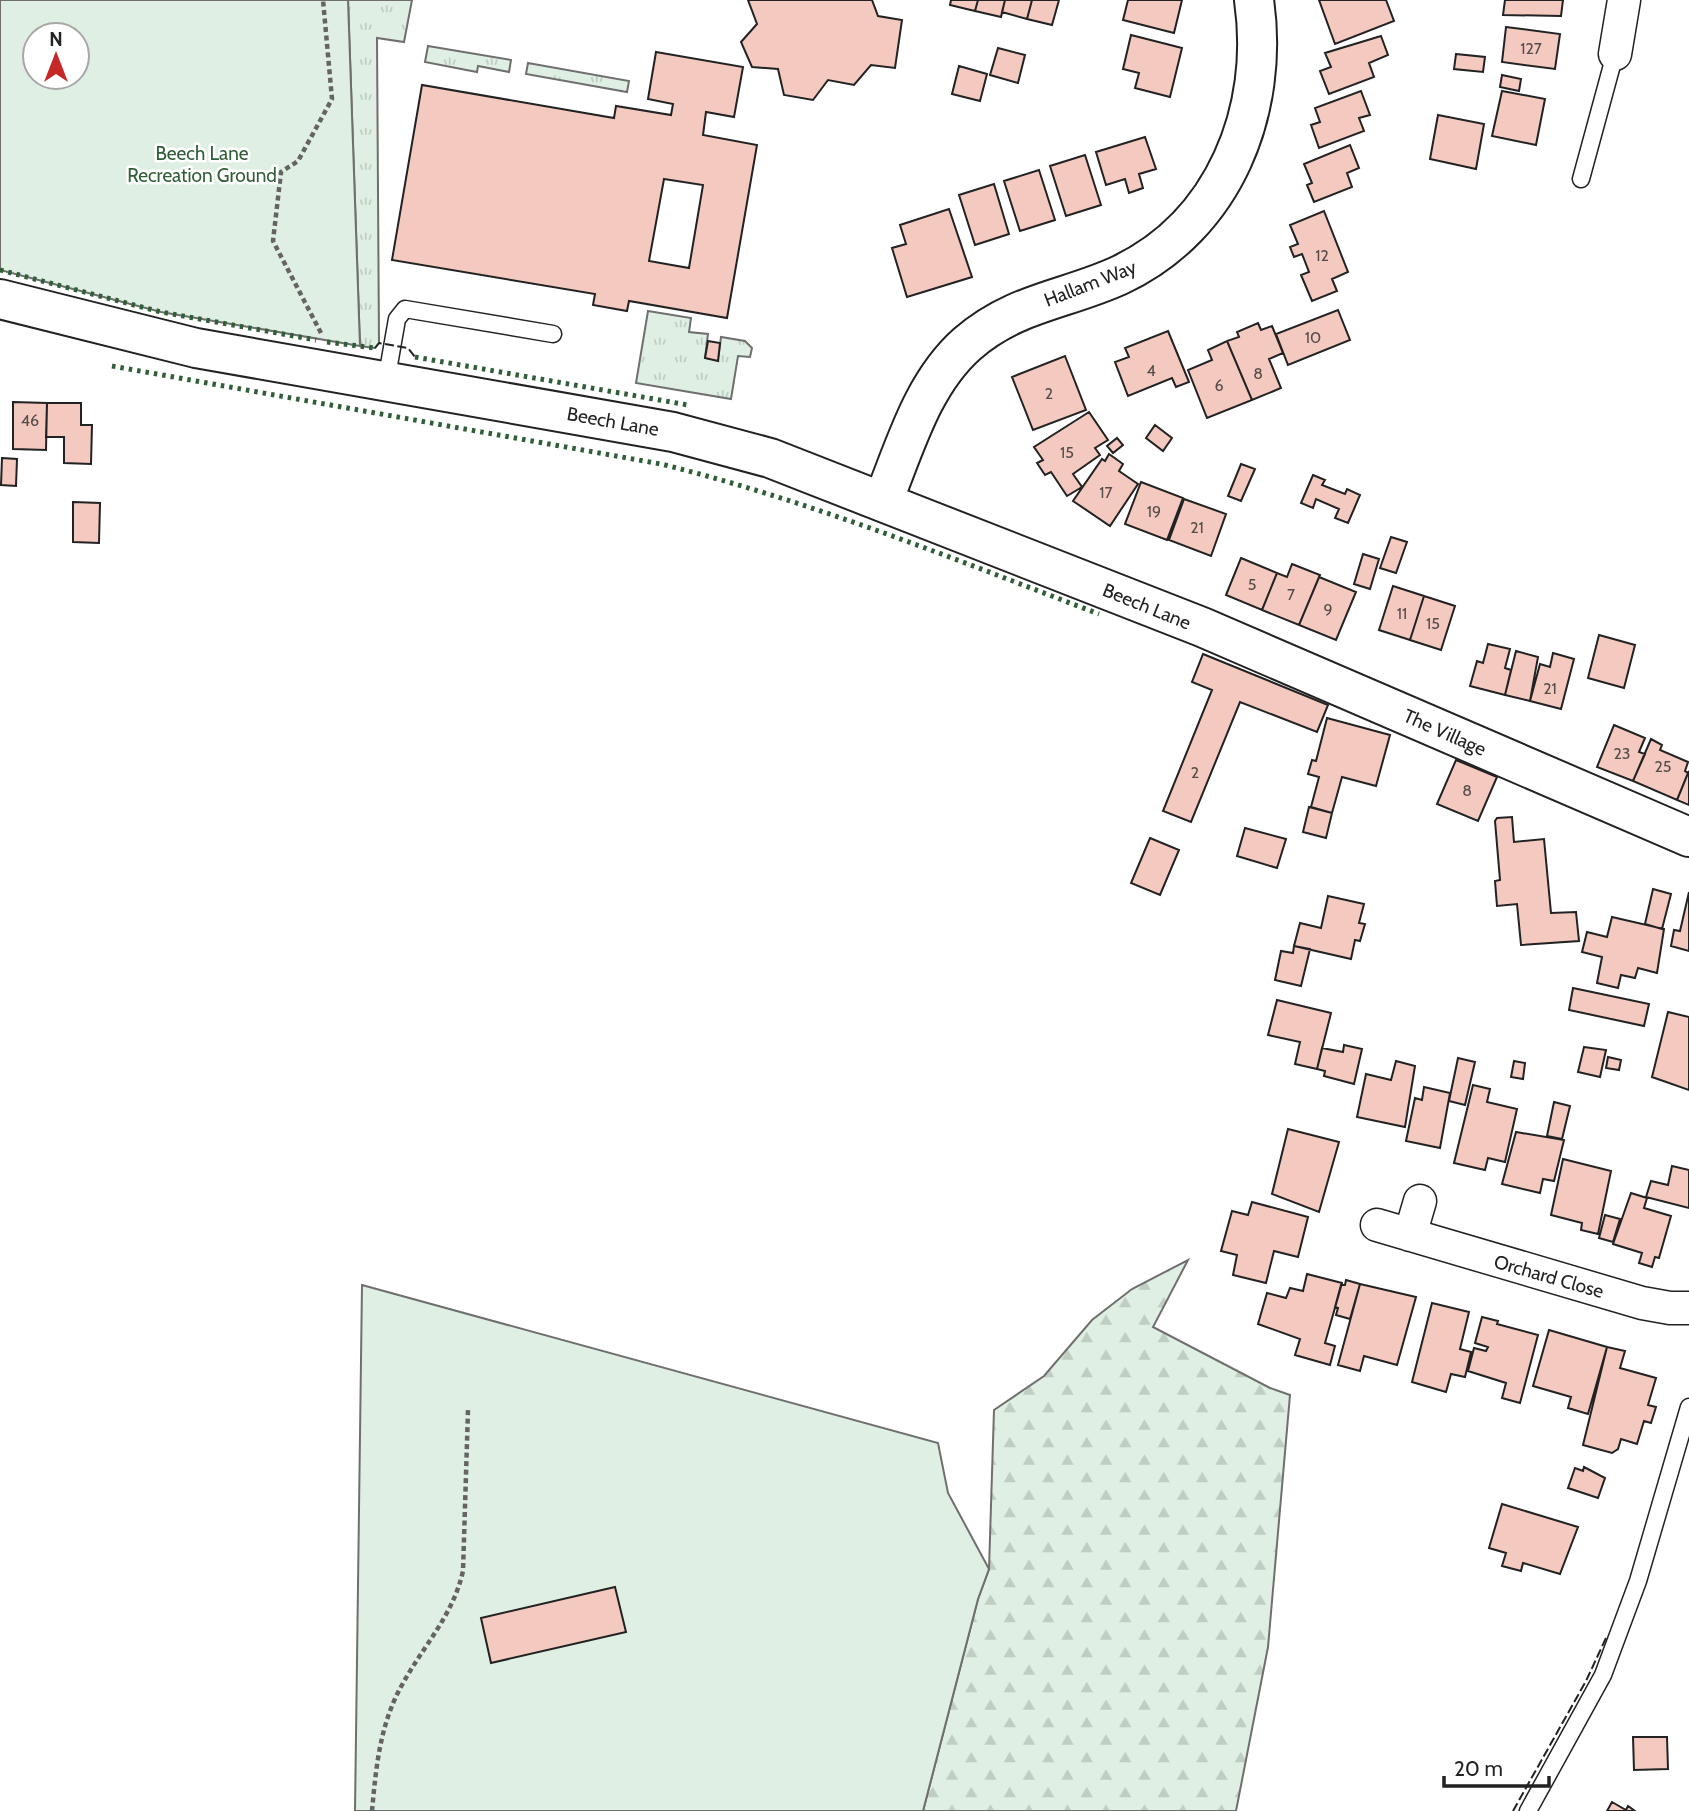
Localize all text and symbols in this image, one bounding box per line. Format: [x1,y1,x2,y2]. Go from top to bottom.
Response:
north arrow [21,21,91,91]
text: N [49,28,63,51]
house number: 127 [1520,39,1542,58]
park label: Beech Lane Recreation Ground [127,142,277,187]
house number: 12 [1315,246,1329,265]
street label: Hallam Way [1041,255,1140,312]
house number: 10 [1305,328,1321,347]
house number: 4 [1146,361,1156,380]
house number: 8 [1253,364,1263,383]
house number: 6 [1214,376,1224,395]
house number: 2 [1045,384,1053,403]
street label: Beech Lane [565,402,661,441]
house number: 46 [21,411,39,430]
house number: 15 [1060,443,1074,462]
house number: 17 [1099,483,1113,502]
house number: 19 [1147,502,1161,521]
house number: 21 [1190,518,1204,537]
house number: 5 [1248,575,1256,594]
street label: Beech Lane [1099,578,1194,635]
house number: 7 [1287,585,1295,604]
house number: 9 [1323,600,1333,619]
house number: 11 [1397,604,1407,623]
house number: 15 [1426,614,1440,633]
house number: 21 [1543,679,1557,698]
street label: The Village [1400,704,1490,761]
house number: 23 [1613,744,1631,763]
house number: 25 [1654,757,1672,776]
house number: 2 [1191,763,1199,782]
house number: 8 [1462,781,1472,800]
street label: Orchard Close [1491,1250,1607,1303]
scale bar [1444,1744,1549,1788]
text: 20 m [1454,1756,1503,1781]

